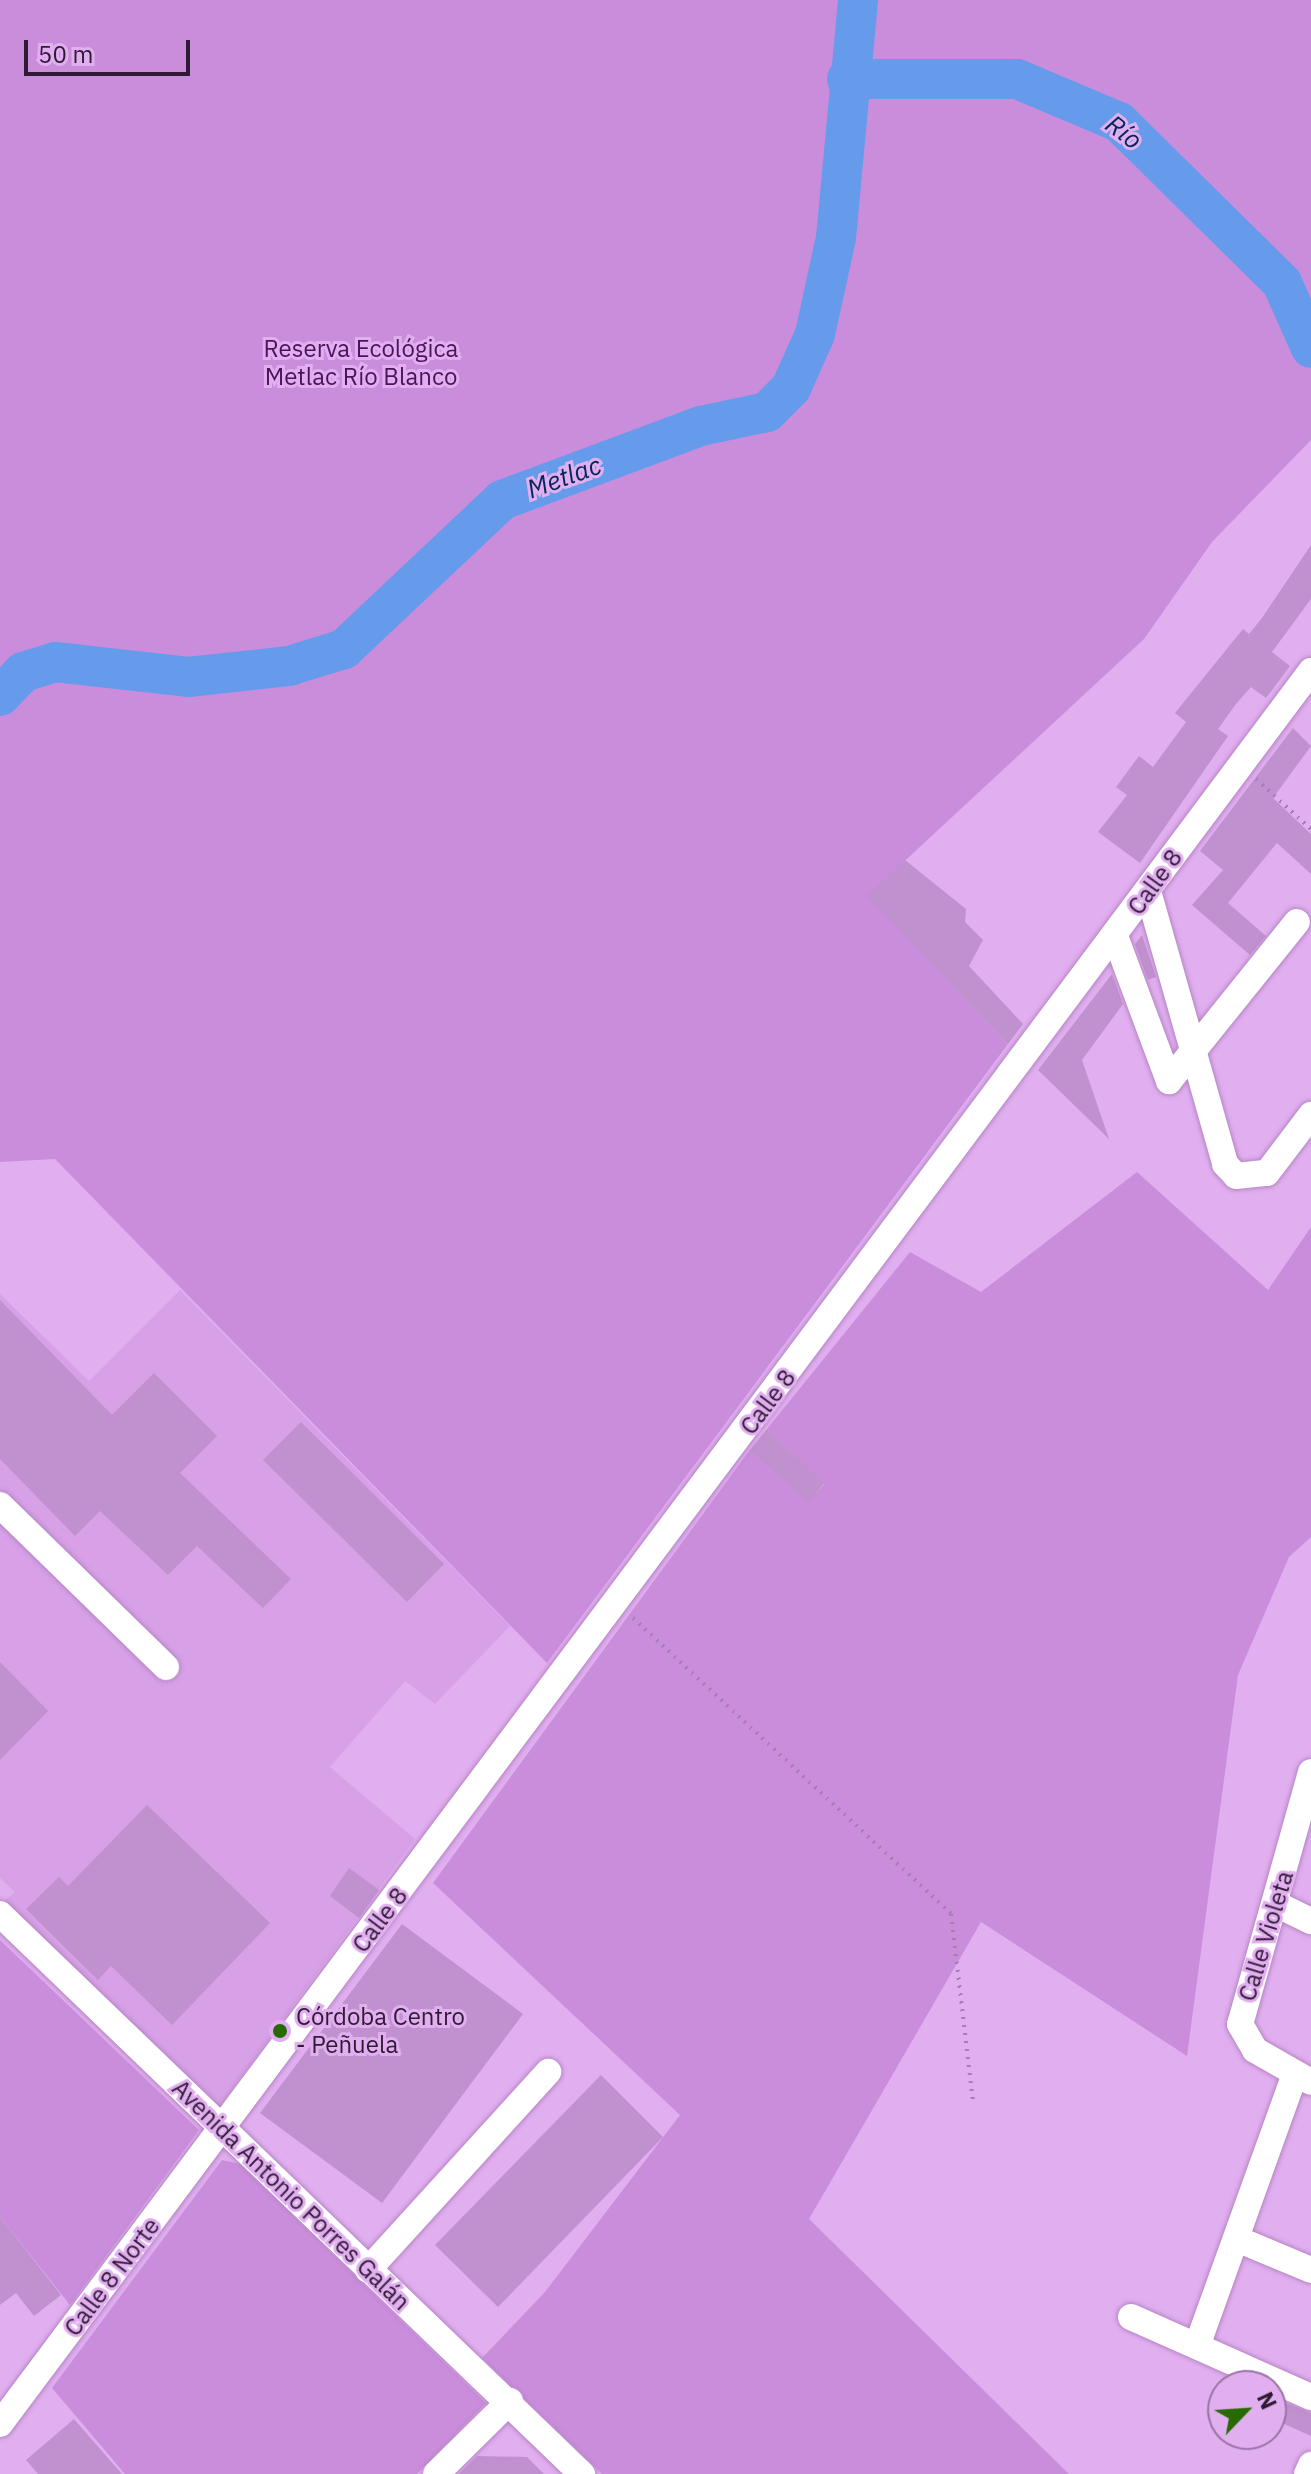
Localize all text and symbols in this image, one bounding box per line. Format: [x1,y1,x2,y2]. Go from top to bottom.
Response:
scale bar [28,24,194,74]
text: 50 m [38,38,93,70]
water label: Río [1100,108,1148,156]
park label: Reserva Ecológica Metlac Río Blanco [264,335,458,391]
water label: Metlac [523,449,605,505]
street label: Calle 8 [1122,844,1188,920]
street label: Calle 8 [734,1364,802,1440]
street label: Calle Violeta [1233,1867,1299,2005]
street label: Calle 8 [346,1882,414,1958]
place label: Córdoba Centro - Peñuela [296,2003,465,2059]
marker: Córdoba Centro - Peñuela [271,2022,289,2040]
street label: Avenida Antonio Porres Galán [166,2074,416,2316]
street label: Calle 8 Norte [58,2212,166,2342]
north arrow [1207,2370,1287,2450]
text: N [1251,2387,1284,2414]

